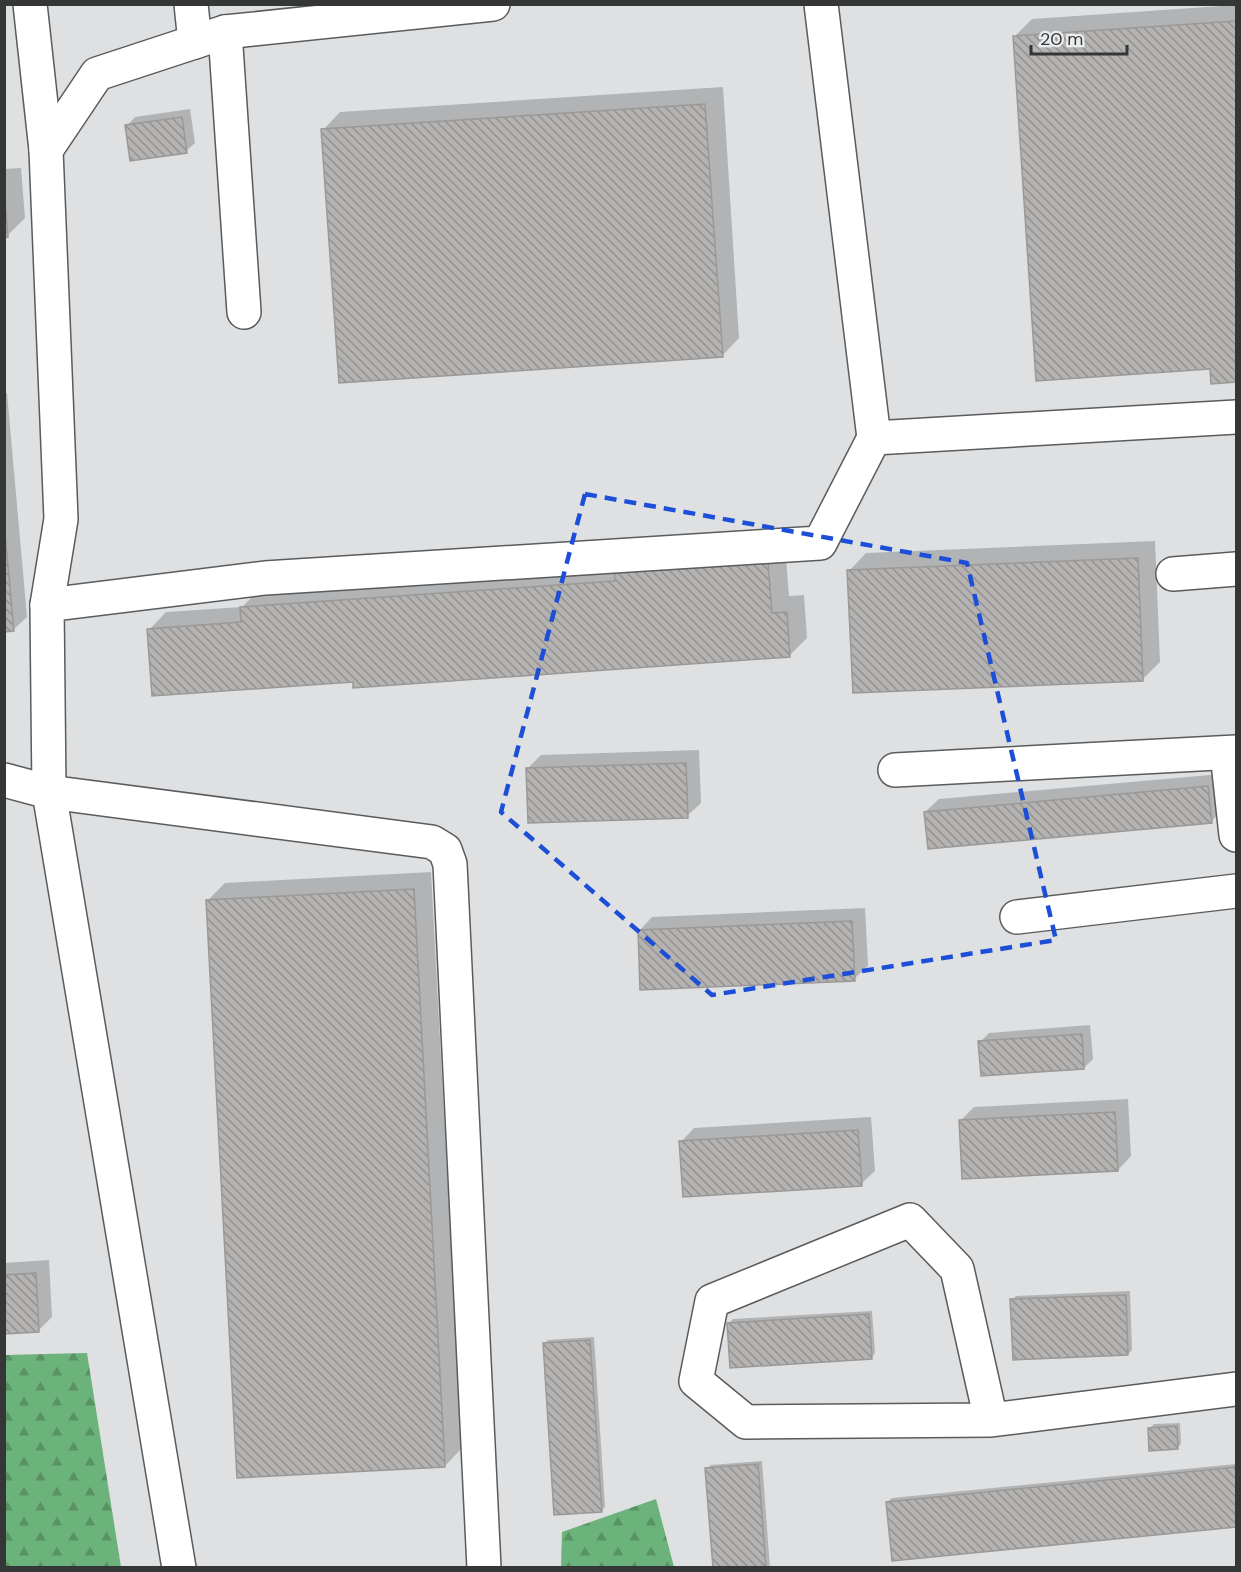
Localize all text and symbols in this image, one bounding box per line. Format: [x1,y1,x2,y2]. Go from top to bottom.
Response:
scale bar [1031,18,1127,56]
text: 20 m [1040,27,1083,51]

